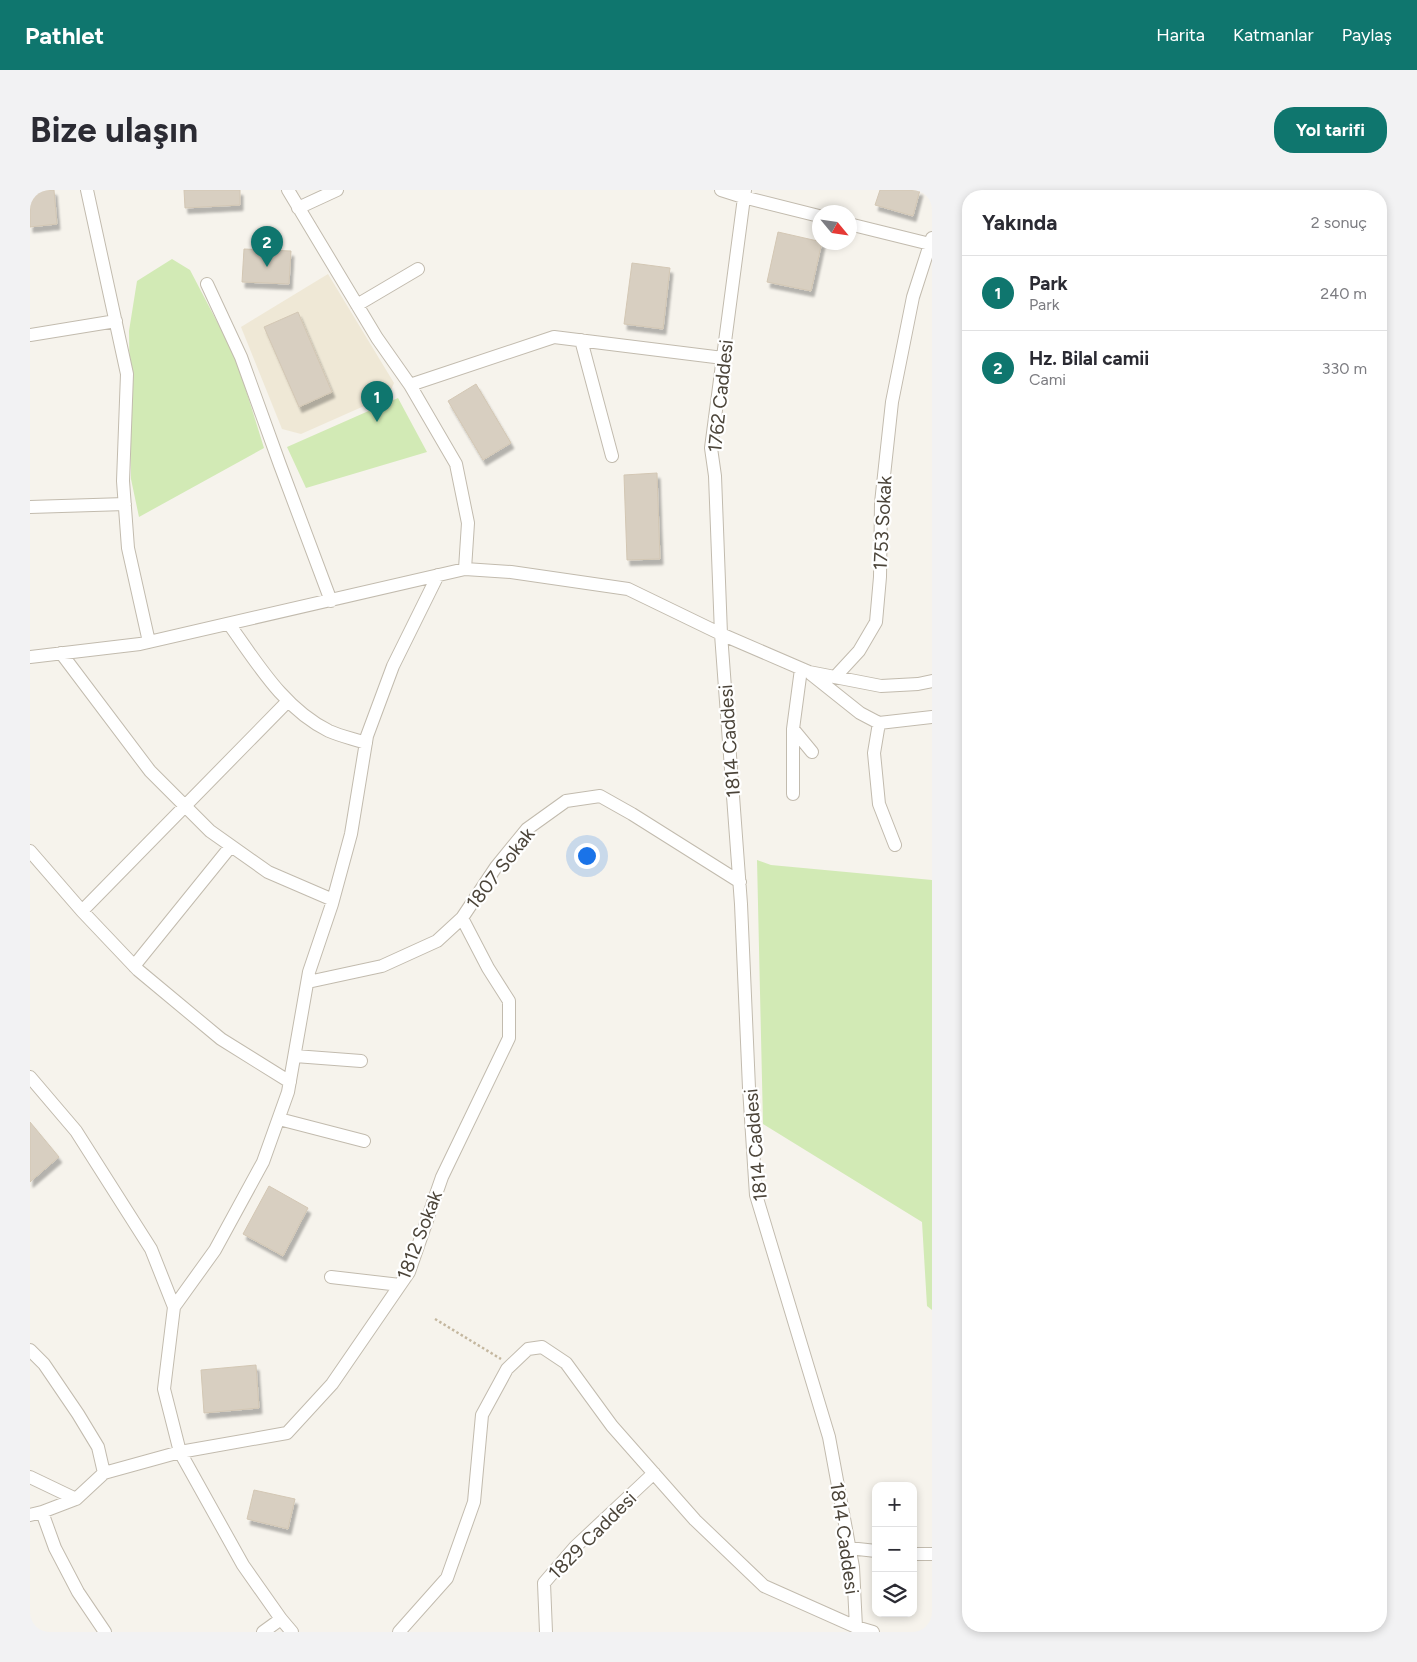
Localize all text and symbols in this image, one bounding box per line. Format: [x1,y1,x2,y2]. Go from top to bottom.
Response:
text: Pathlet [25,21,104,50]
text: Harita [1156,24,1205,46]
text: Katmanlar [1233,24,1314,46]
text: Paylaş [1342,24,1392,46]
button: Yol tarifi [1274,107,1387,153]
text: Bize ulaşın [30,109,198,151]
north arrow [812,205,857,250]
text: Yakında [982,210,1057,235]
text: 2 sonuç [1311,213,1367,232]
pin: 2 [251,226,283,267]
text: Park [1029,272,1068,295]
text: 1 [995,284,1001,303]
text: 240 m [1320,284,1367,303]
text: Park [1029,295,1059,314]
street label: 1762 Caddesi [703,338,738,454]
text: Hz. Bilal camii [1029,347,1149,370]
text: 2 [993,359,1003,378]
text: 330 m [1322,359,1367,378]
text: Cami [1029,370,1066,389]
pin: 1 [361,381,393,422]
street label: 1753 Sokak [869,474,897,571]
street label: 1814 Caddesi [714,684,745,798]
street label: 1807 Sokak [461,822,540,914]
your location [574,843,600,869]
street label: 1814 Caddesi [739,1088,772,1202]
street label: 1812 Sokak [392,1187,447,1283]
street label: 1814 Caddesi [825,1480,864,1596]
map controls [872,1482,917,1617]
button: + [872,1482,917,1527]
street label: 1829 Caddesi [544,1487,641,1584]
button: − [872,1527,917,1572]
button: layers [872,1572,917,1617]

